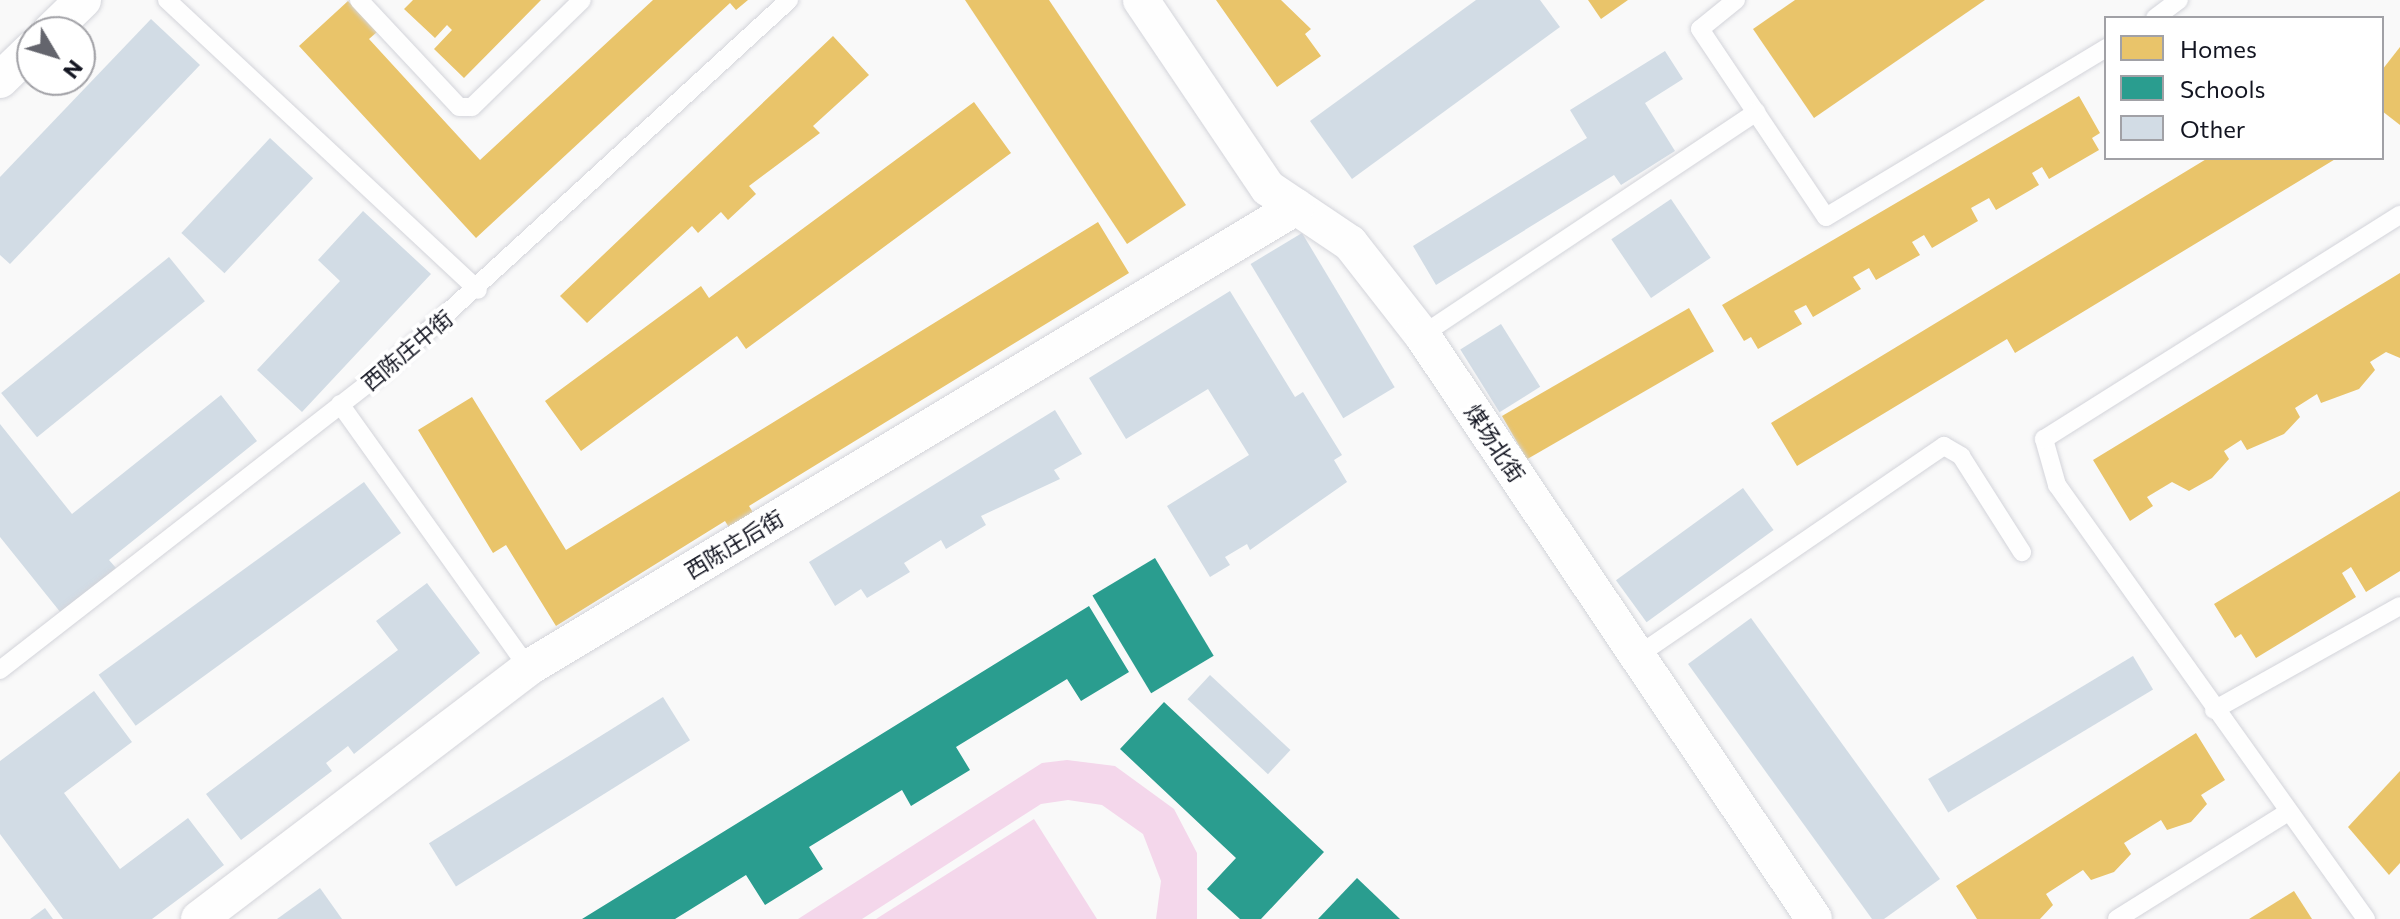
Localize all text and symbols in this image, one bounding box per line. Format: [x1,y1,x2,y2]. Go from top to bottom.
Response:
north arrow [16,16,96,96]
legend [2104,16,2384,160]
text: Homes [2180,34,2257,63]
text: N [58,55,89,85]
text: Schools [2180,74,2265,103]
text: Other [2180,114,2245,143]
street label: 西陈庄中街 [356,305,458,395]
street label: 煤场北街 [1459,399,1531,487]
street label: 西陈庄后街 [680,504,788,584]

